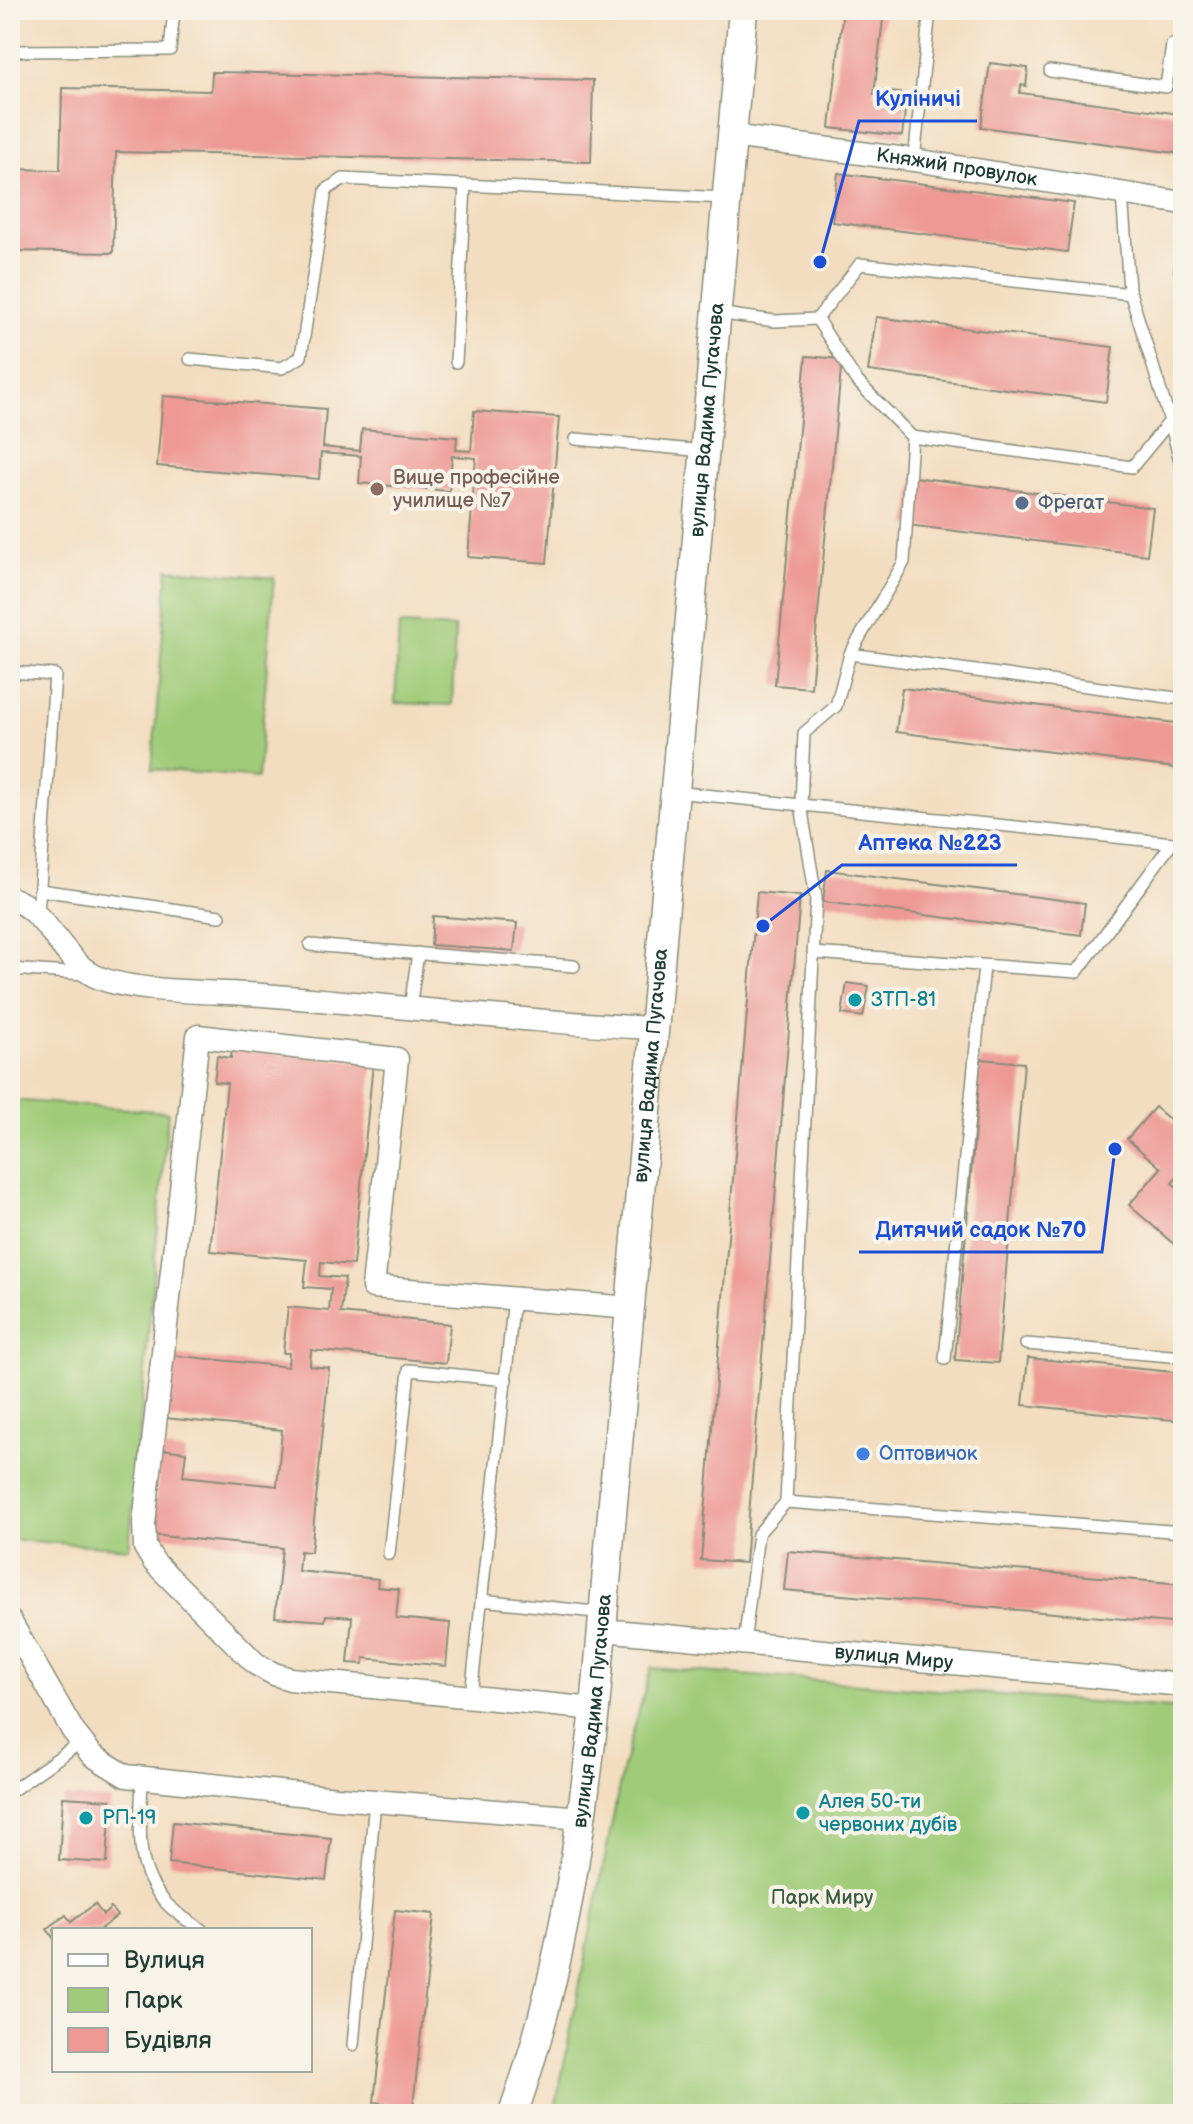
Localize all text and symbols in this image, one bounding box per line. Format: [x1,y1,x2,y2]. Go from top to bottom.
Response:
callout: Куліничі [859,75,977,121]
text: Куліничі [875,86,961,113]
street label: Княжий провулок [875,143,1040,192]
street label: вулиця Вадима Пугачова [685,302,729,538]
place label: Вище професійне училище №7 [393,466,560,513]
marker: Вище професійне училище №7 [368,480,386,498]
place label: Фрегат [1038,491,1105,515]
marker: Фрегат [1013,494,1031,512]
callout: Аптека №223 [842,819,1017,865]
text: Аптека №223 [858,830,1002,857]
street label: вулиця Вадима Пугачова [629,947,673,1184]
place label: ЗТП-81 [871,988,936,1012]
marker: ЗТП-81 [846,991,864,1009]
callout: Дитячий садок №70 [859,1206,1102,1252]
text: Дитячий садок №70 [875,1217,1087,1244]
place label: Оптовичок [879,1442,978,1466]
marker: Оптовичок [854,1445,872,1463]
street label: вулиця Вадима Пугачова [568,1593,617,1830]
street label: вулиця Миру [833,1640,954,1675]
place label: Алея 50-ти червоних дубів [818,1790,958,1837]
marker: Алея 50-ти червоних дубів [794,1804,812,1822]
place label: РП-19 [102,1806,156,1830]
marker: РП-19 [77,1809,95,1827]
park label: Парк Миру [771,1886,873,1910]
legend [52,1928,312,2072]
text: Вулиця [124,1946,205,1975]
text: Парк [124,1986,183,2015]
text: Будівля [124,2026,212,2055]

